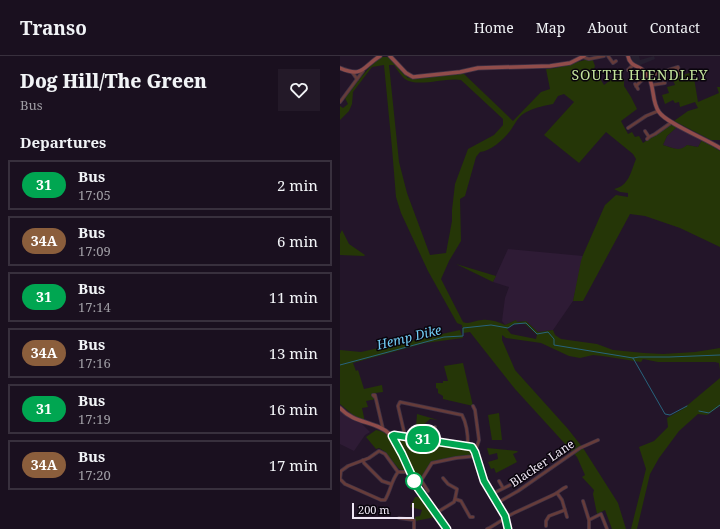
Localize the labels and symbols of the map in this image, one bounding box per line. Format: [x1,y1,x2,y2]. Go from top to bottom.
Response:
district label: SOUTH HIENDLEY [571,65,709,84]
water label: Hemp Dike [374,320,444,354]
line badge: 31 [405,426,441,452]
street label: Blacker Lane [506,435,578,491]
unlabelled marker [405,472,423,490]
scale bar [352,501,414,520]

